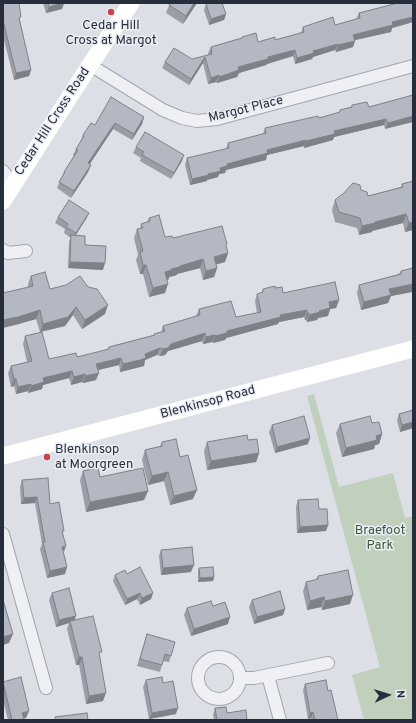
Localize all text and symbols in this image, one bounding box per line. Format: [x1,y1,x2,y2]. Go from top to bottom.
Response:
marker: Cedar Hill Cross at Margot [106,7,116,17]
place label: Cedar Hill Cross at Margot [65,18,157,49]
street label: Cedar Hill Cross Road [12,65,94,179]
street label: Margot Place [207,93,285,127]
street label: Blenkinsop Road [159,383,257,423]
place label: Blenkinsop at Moorgreen [55,442,133,473]
marker: Blenkinsop at Moorgreen [42,452,52,462]
park label: Braefoot Park [355,523,405,554]
north arrow [368,675,408,715]
text: N [393,690,407,699]

